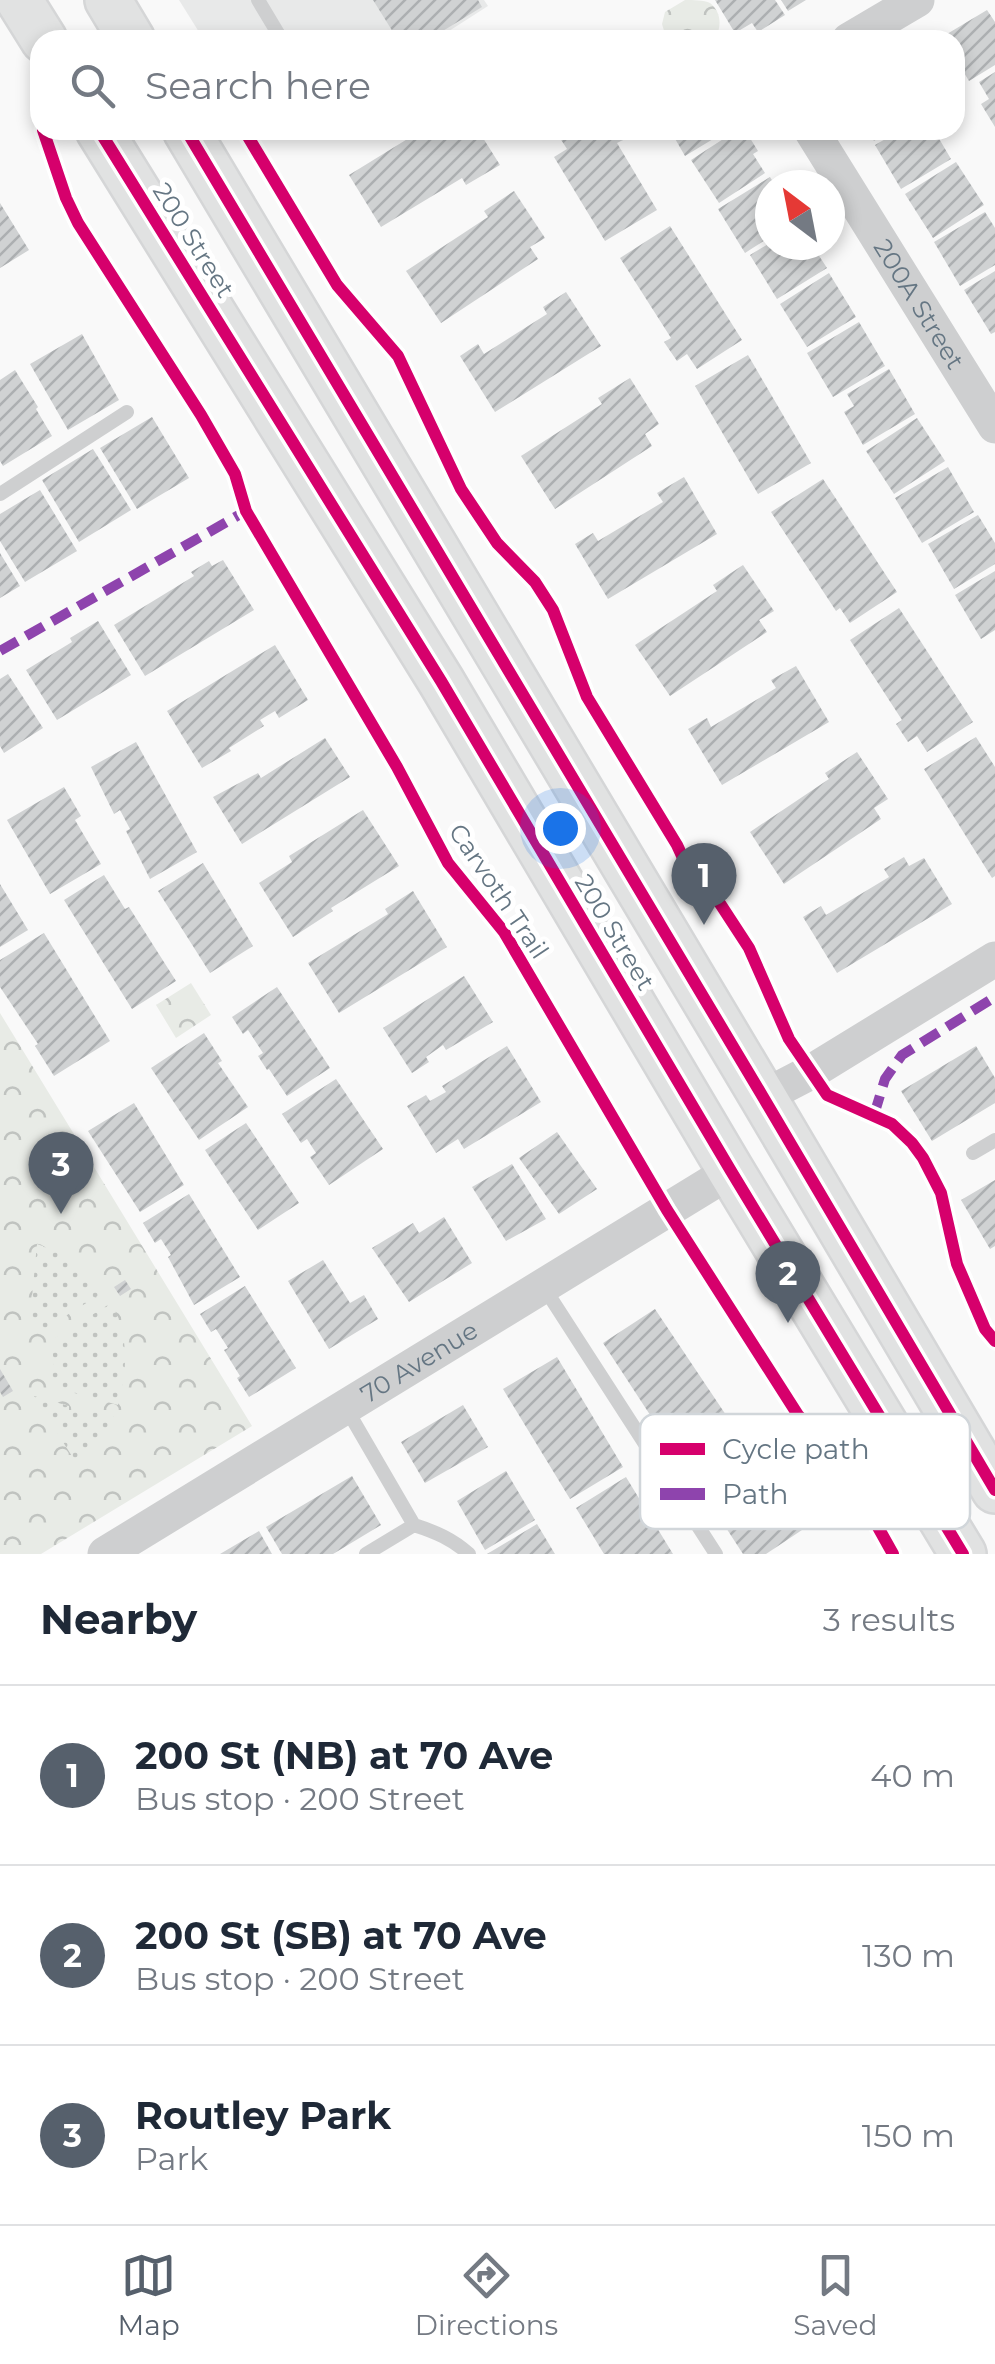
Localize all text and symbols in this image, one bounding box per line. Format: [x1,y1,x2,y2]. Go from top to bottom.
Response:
search box [30,30,965,140]
icon: search [65,58,120,113]
text: Search here [145,62,371,109]
north arrow [755,170,845,260]
street label: 200 Street [147,177,241,303]
street label: 200A Street [868,234,971,375]
your location [535,803,586,854]
street label: Carvoth Trail [443,818,555,964]
pin: 1 [672,842,736,925]
street label: 200 Street [569,869,661,995]
pin: 3 [28,1132,94,1214]
pin: 2 [756,1240,820,1323]
street label: 70 Avenue [355,1315,483,1409]
legend [640,1414,970,1529]
text: Cycle path [722,1432,870,1466]
text: Path [722,1477,789,1511]
text: Nearby [40,1593,197,1645]
text: 3 results [823,1600,955,1639]
text: 200 St (NB) at 70 Ave [135,1732,553,1779]
text: 1 [66,1756,79,1795]
text: 40 m [870,1756,955,1795]
text: Bus stop · 200 Street [135,1779,465,1818]
text: 200 St (SB) at 70 Ave [135,1912,547,1959]
text: 2 [63,1936,82,1975]
text: 130 m [862,1936,955,1975]
text: Bus stop · 200 Street [135,1959,465,1998]
text: Routley Park [135,2092,391,2139]
text: 3 [63,2116,82,2155]
text: 150 m [862,2116,955,2155]
text: Park [135,2139,208,2178]
tab: Map [118,2248,180,2342]
tab: Directions [415,2248,558,2342]
tab: Saved [793,2248,877,2342]

